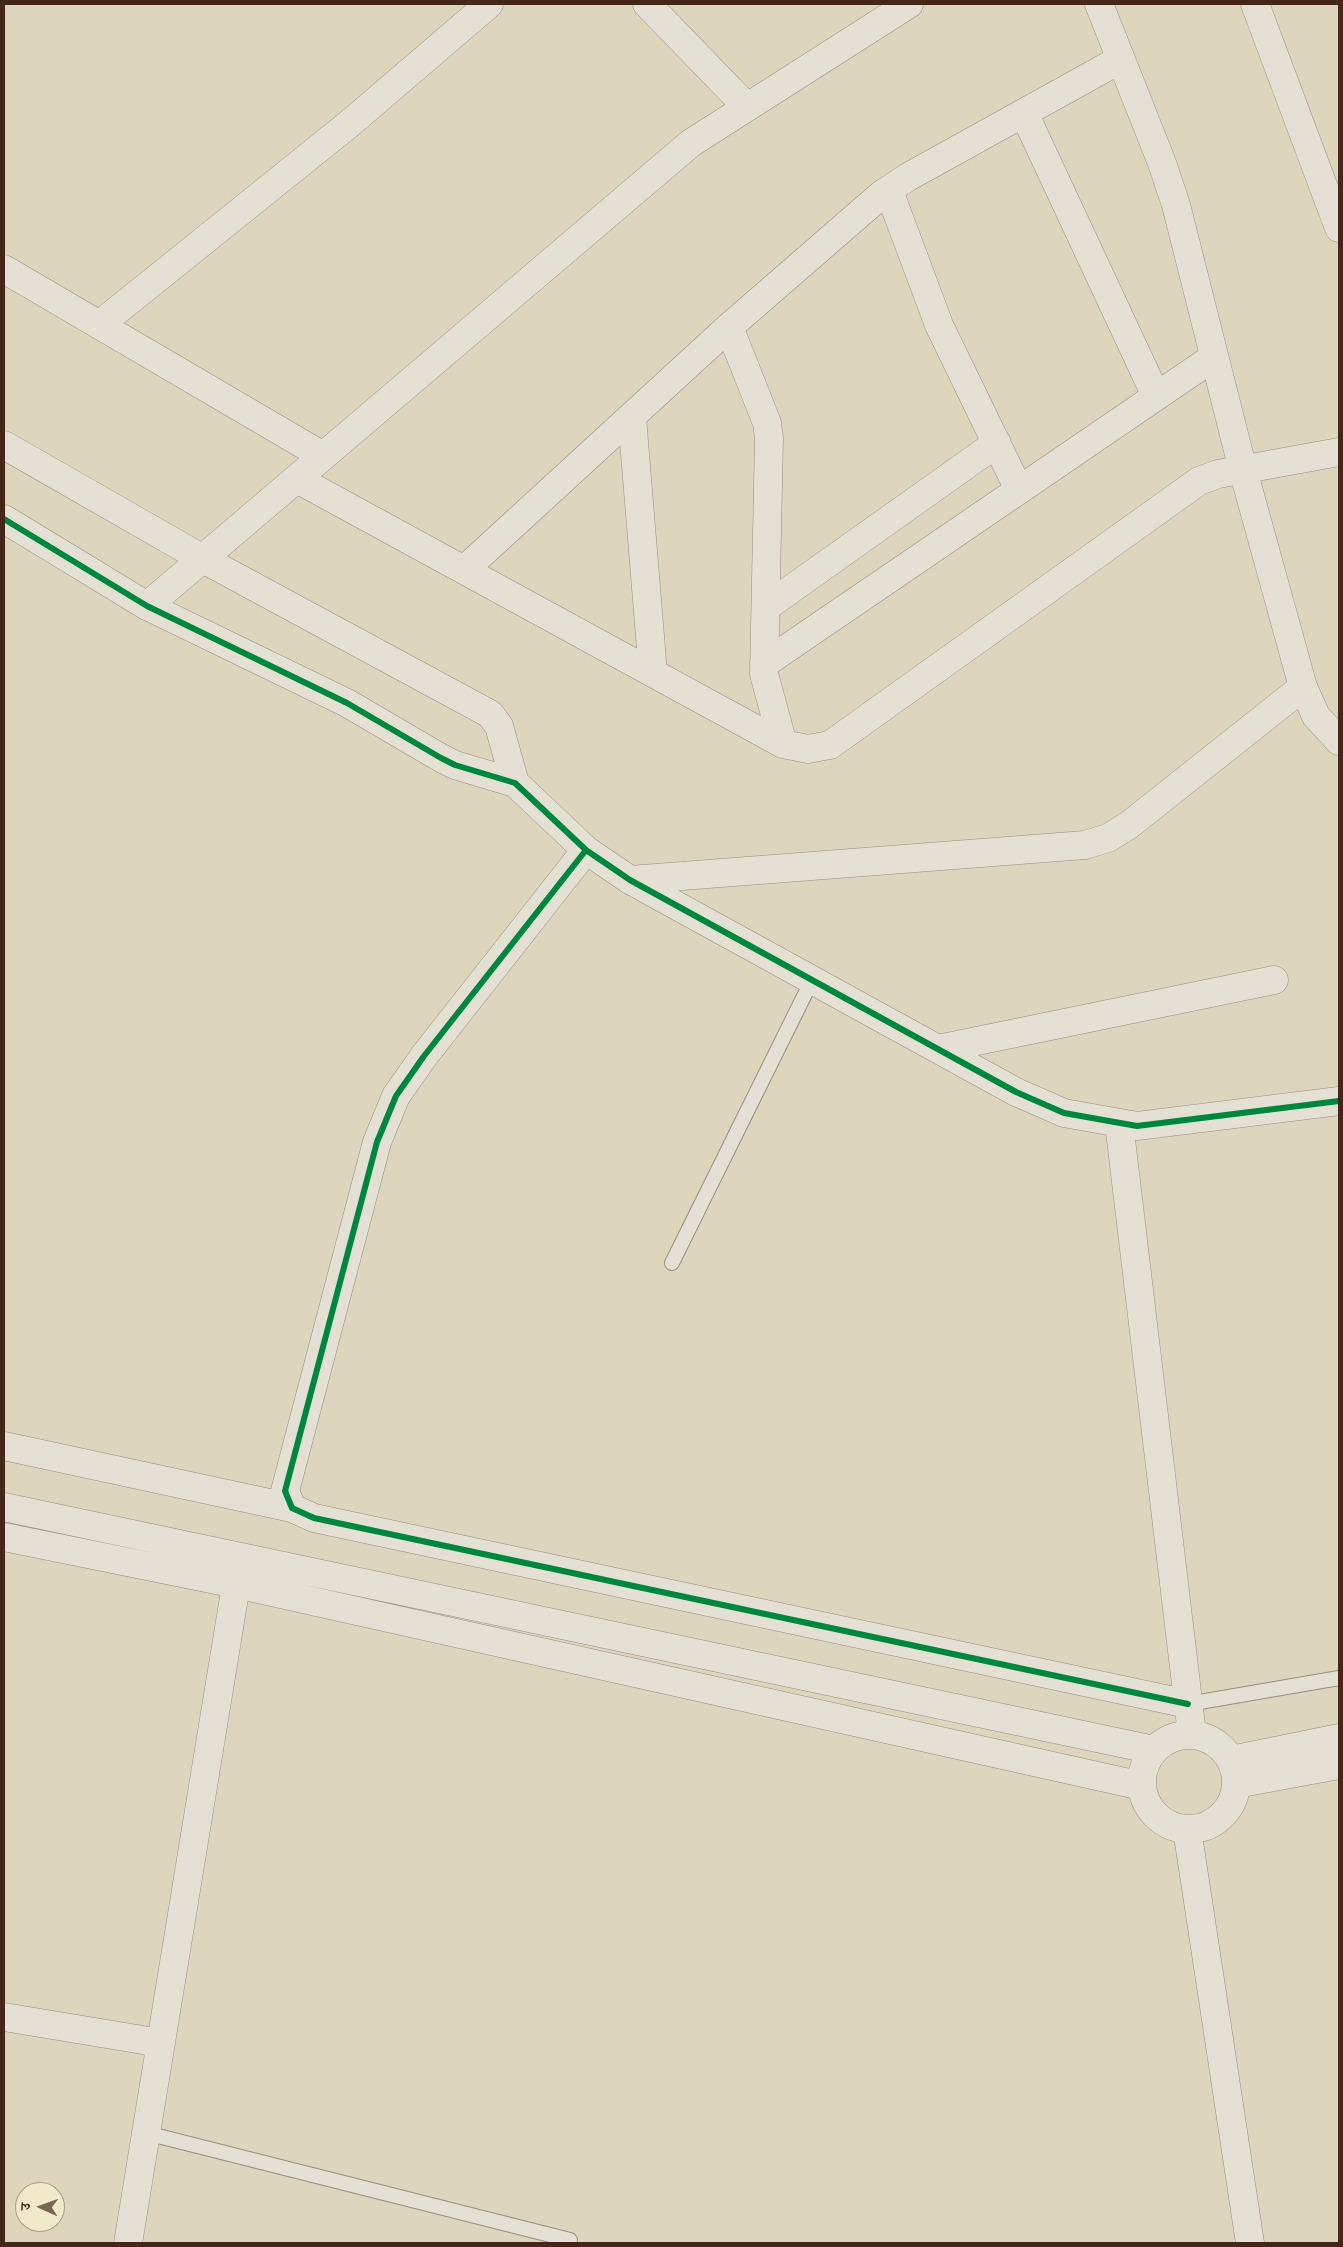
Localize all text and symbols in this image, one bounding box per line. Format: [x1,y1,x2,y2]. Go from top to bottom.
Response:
north arrow [15,2182,65,2232]
text: उ [17,2203,34,2210]

